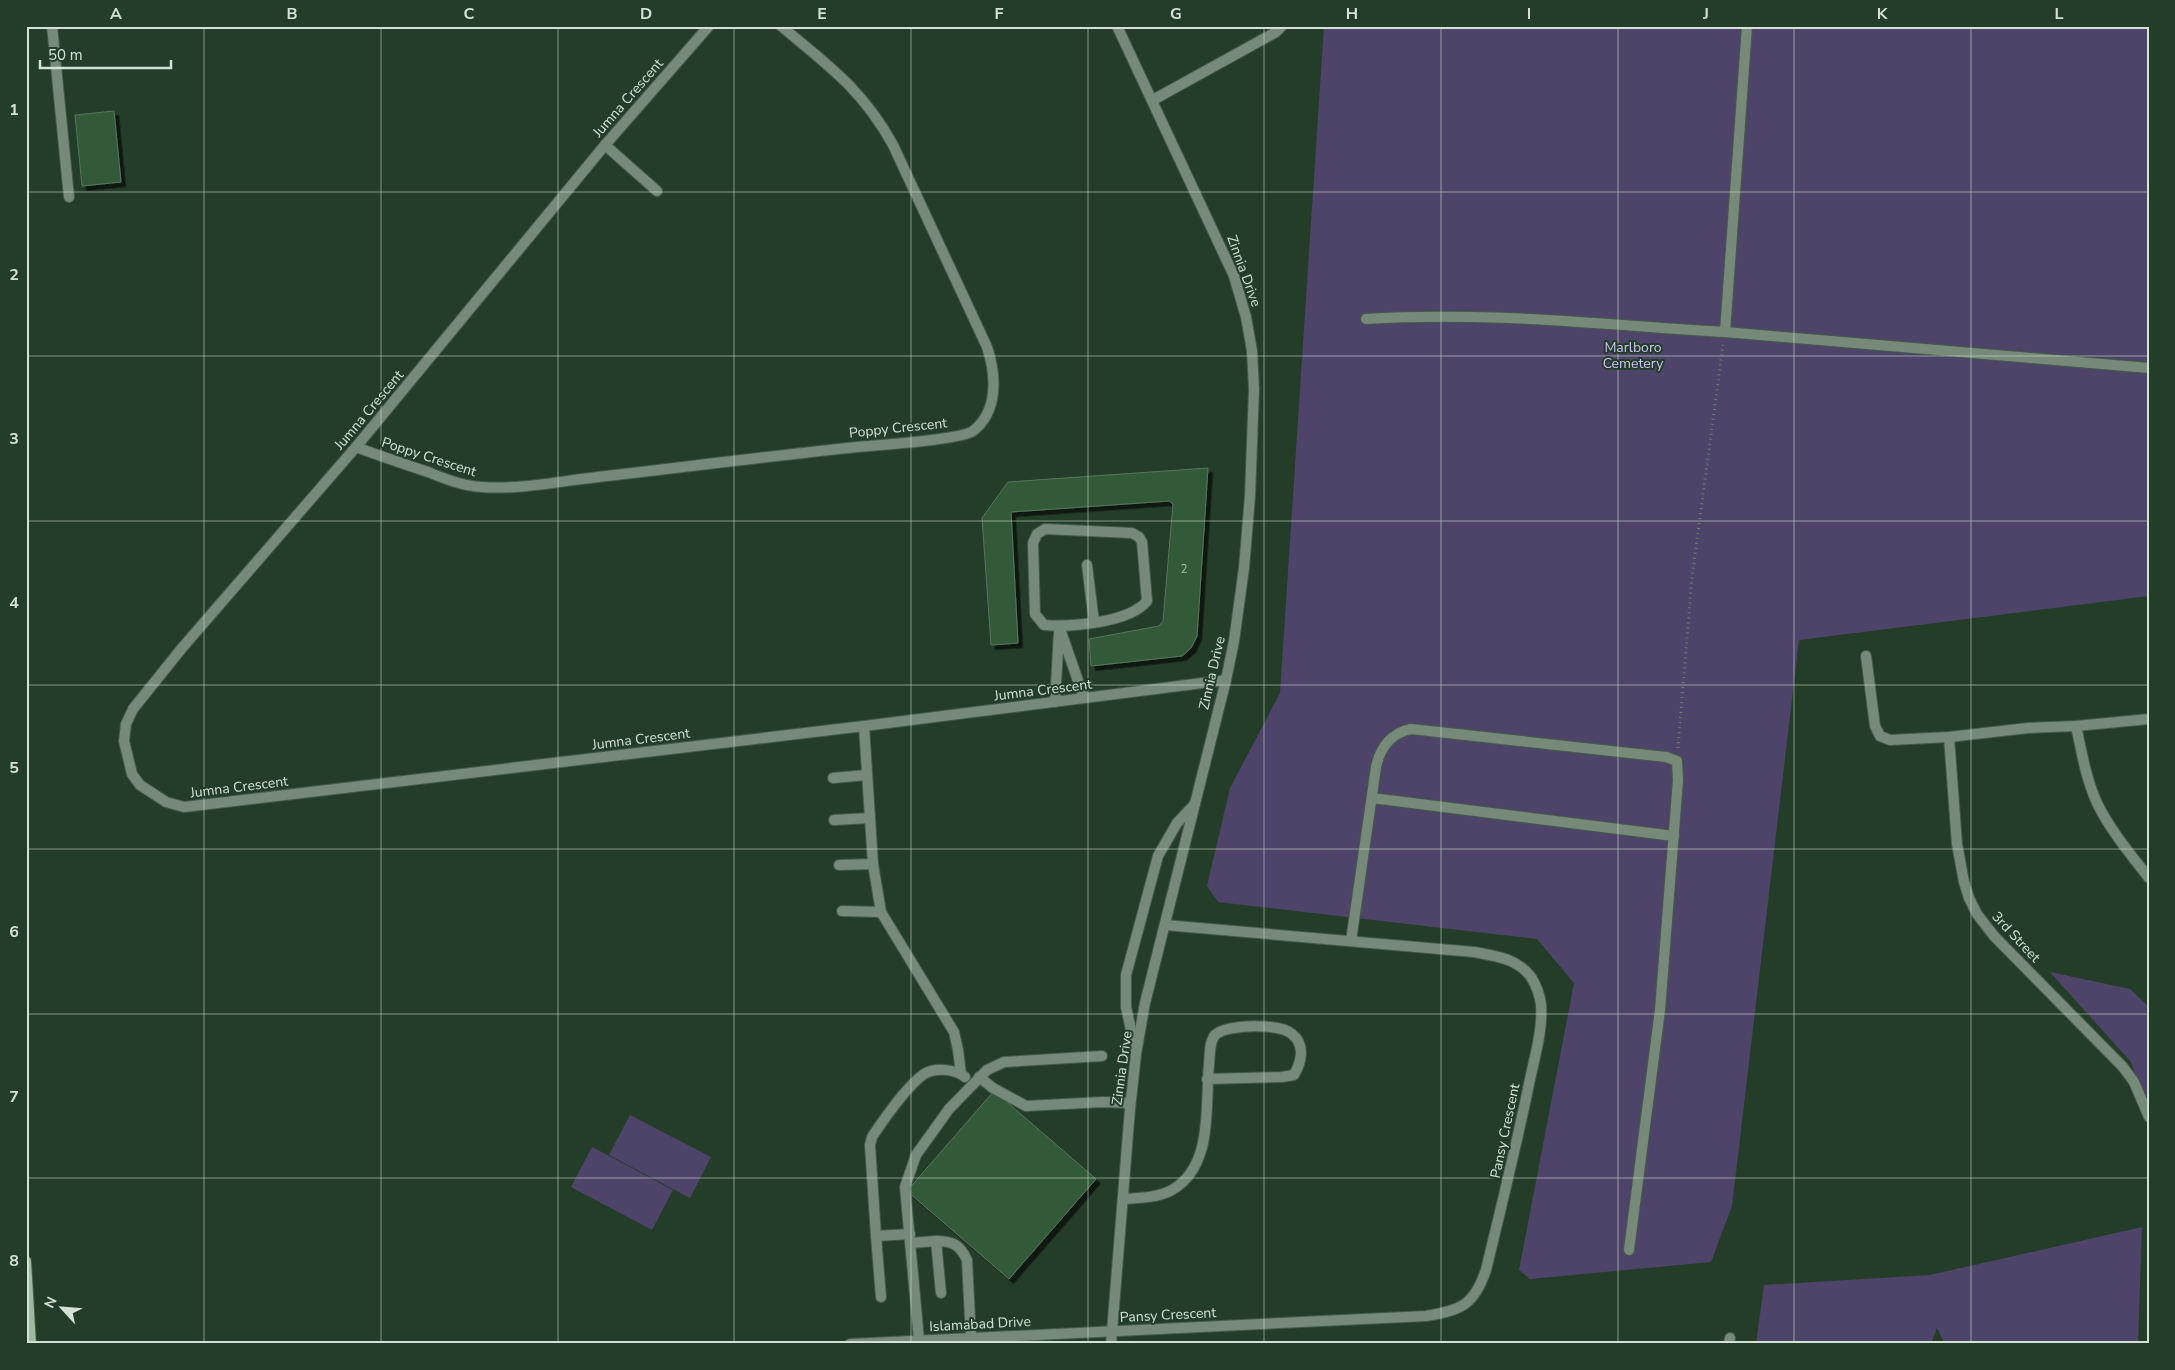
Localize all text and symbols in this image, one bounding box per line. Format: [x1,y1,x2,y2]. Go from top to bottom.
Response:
text: A [110,3,122,25]
text: B [286,3,298,25]
text: C [464,3,475,25]
text: D [640,3,652,25]
text: E [817,3,827,25]
text: F [995,3,1004,25]
text: G [1170,3,1182,25]
text: H [1346,3,1358,25]
text: I [1527,3,1531,25]
text: J [1702,3,1709,25]
text: K [1877,3,1889,25]
text: L [2055,3,2064,25]
scale bar [40,38,171,70]
text: 50 m [48,45,83,65]
street label: Jumna Crescent [588,55,668,142]
text: 1 [9,99,19,121]
street label: Zinnia Drive [1222,233,1266,309]
text: 2 [9,264,19,286]
park label: Marlboro Cemetery [1603,338,1664,373]
street label: Jumna Crescent [329,366,408,455]
street label: Poppy Crescent [848,413,948,443]
text: 3 [9,428,19,450]
street label: Poppy Crescent [379,433,479,481]
house number: 2 [1181,562,1187,577]
text: 4 [9,592,19,614]
street label: Zinnia Drive [1194,634,1230,712]
street label: Jumna Crescent [992,675,1093,706]
street label: Jumna Crescent [590,724,691,755]
text: 5 [9,757,19,779]
street label: Jumna Crescent [188,772,289,803]
street label: 3rd Street [1987,907,2045,967]
text: 6 [9,921,19,943]
street label: Zinnia Drive [1107,1030,1137,1106]
street label: Pansy Crescent [1486,1082,1524,1180]
text: 7 [9,1086,19,1108]
text: 8 [9,1250,19,1272]
north arrow [38,1282,88,1332]
text: N [40,1294,62,1311]
street label: Pansy Crescent [1119,1303,1217,1327]
street label: Islamabad Drive [929,1312,1031,1336]

